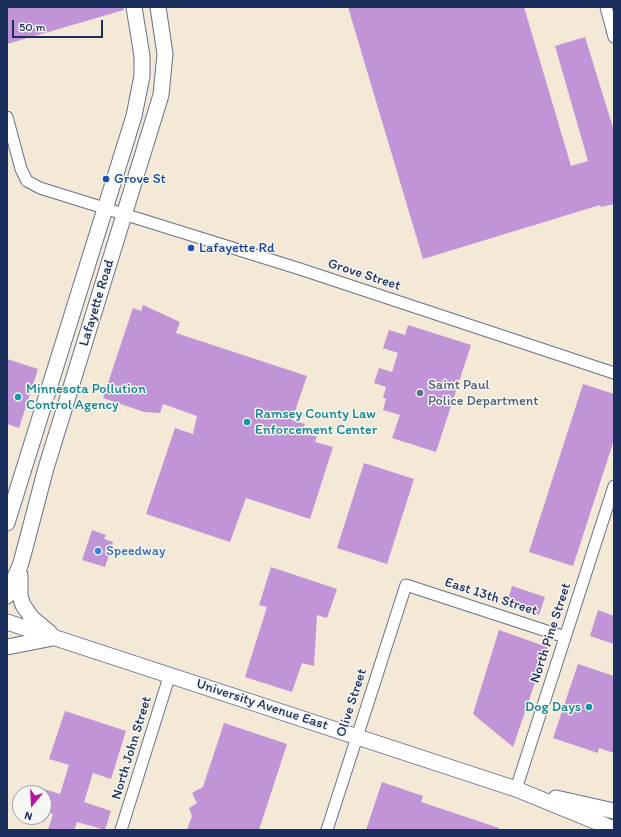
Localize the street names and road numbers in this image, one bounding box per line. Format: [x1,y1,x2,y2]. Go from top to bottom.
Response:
street label: Grove Street [325,255,403,295]
street label: Lafayette Road [76,258,118,348]
street label: East 13th Street [443,574,539,620]
street label: North Pine Street [527,581,575,685]
street label: Olive Street [333,667,371,739]
street label: University Avenue East [194,676,330,734]
street label: North John Street [108,694,156,802]

